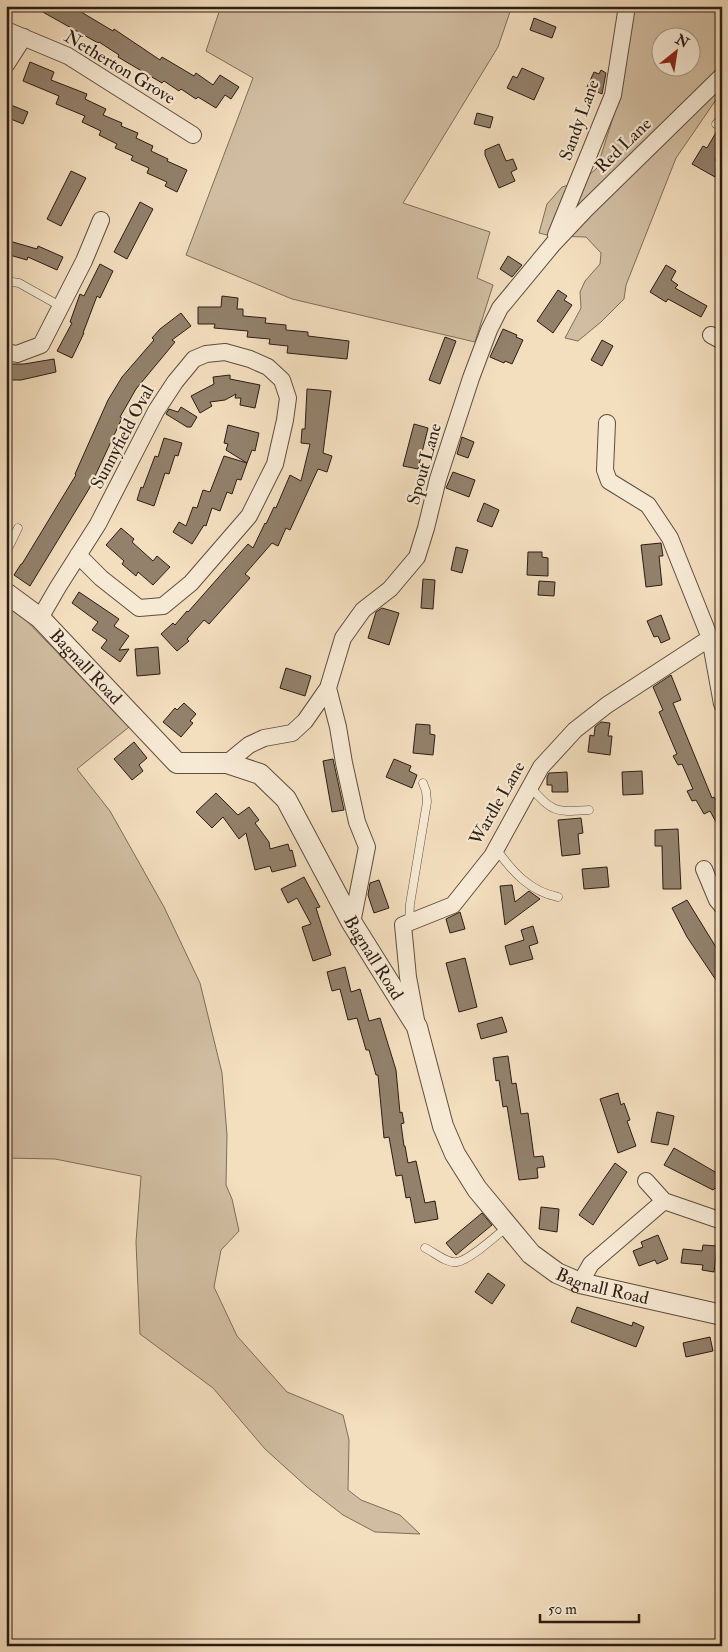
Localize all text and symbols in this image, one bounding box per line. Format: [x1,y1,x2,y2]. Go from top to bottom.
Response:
street label: Netherton Grove [60,25,180,110]
north arrow [650,28,700,78]
text: N [672,30,692,52]
street label: Sandy Lane [554,76,605,164]
street label: Red Lane [590,112,657,178]
street label: Sunnyfield Oval [85,381,160,493]
street label: Spout Lane [402,420,447,508]
street label: Bagnall Road [44,624,127,710]
street label: Wardle Lane [464,757,531,850]
street label: Bagnall Road [338,912,408,1005]
street label: Bagnall Road [552,1263,651,1310]
scale bar [540,1592,639,1624]
text: 50 m [548,1600,577,1619]

